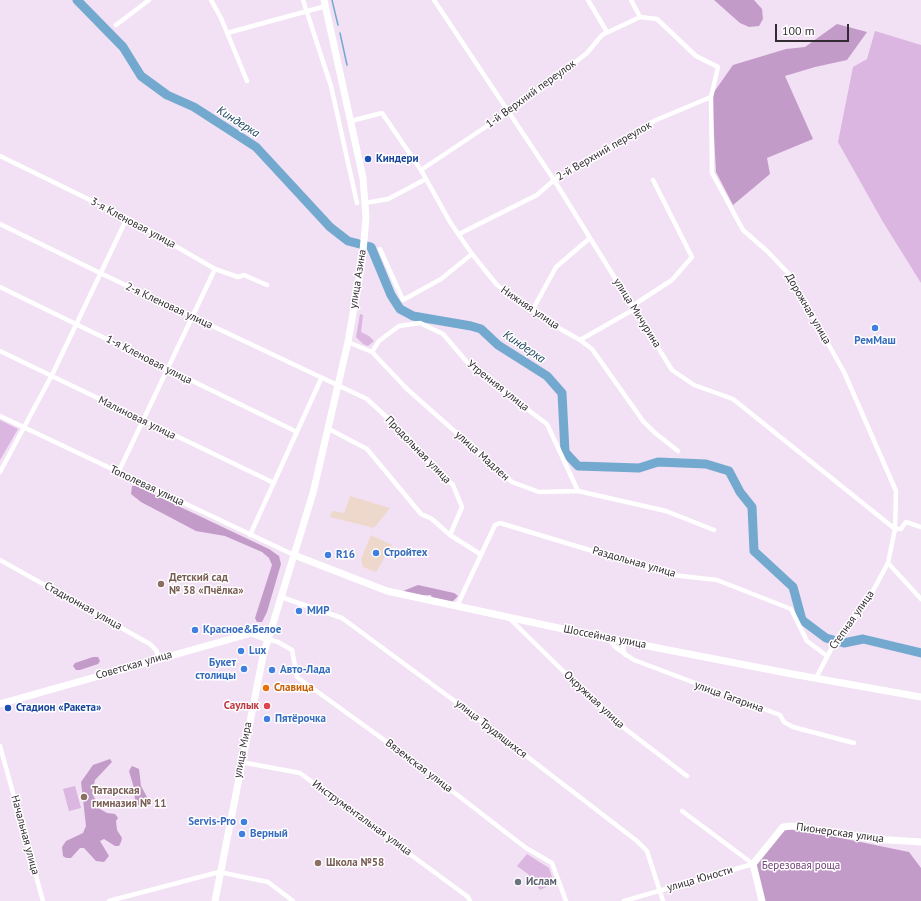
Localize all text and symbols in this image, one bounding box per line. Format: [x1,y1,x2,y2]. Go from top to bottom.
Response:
scale bar [777,16,851,42]
text: 100 m [782,23,815,38]
street label: 1-й Верхний переулок [484,57,578,131]
water label: Киндерка [214,103,262,141]
street label: 2-й Верхний переулок [554,118,654,184]
place label: Киндери [376,152,418,166]
marker: Киндери [363,154,373,164]
street label: 3-я Кленовая улица [88,195,178,251]
street label: улица Азина [347,249,369,309]
street label: Дорожная улица [782,271,834,347]
street label: улица Мичурина [610,276,664,350]
street label: 2-я Кленовая улица [123,280,215,332]
street label: Нижняя улица [498,284,562,332]
marker: РемМаш [870,323,880,333]
water label: Киндерка [500,328,548,366]
street label: 1-я Кленовая улица [104,333,194,387]
place label: РемМаш [854,334,896,348]
street label: Утренняя улица [464,358,532,414]
street label: Малиновая улица [96,394,178,442]
street label: Продольная улица [382,413,454,487]
street label: улица Мадлен [452,428,512,484]
street label: Тополевая улица [108,463,186,509]
street label: Раздольная улица [591,544,677,580]
place label: Стройтех [384,546,428,560]
place label: R16 [336,548,355,562]
marker: Стройтех [371,548,381,558]
marker: R16 [323,550,333,560]
place label: Детский сад № 38 «Пчёлка» [169,571,244,597]
street label: Стадионная улица [42,579,124,633]
marker: Детский сад № 38 «Пчёлка» [156,579,166,589]
street label: Степная улица [827,588,877,652]
place label: МИР [307,604,329,618]
marker: МИР [294,606,304,616]
street label: Шоссейная улица [562,622,648,652]
place label: Красное&Белое [203,623,281,637]
marker: Красное&Белое [190,625,200,635]
place label: Lux [249,644,266,658]
marker: Lux [236,646,246,656]
street label: Советская улица [94,648,174,682]
place label: Букет столицы [195,656,236,682]
place label: Авто-Лада [280,663,330,677]
marker: Букет столицы [239,664,249,674]
marker: Авто-Лада [267,665,277,675]
street label: Окружная улица [561,668,627,732]
street label: улица Гагарина [692,678,766,716]
place label: Славица [274,681,314,695]
marker: Славица [261,683,271,693]
street label: улица Трудящихся [452,697,530,761]
place label: Саулык [224,699,259,713]
place label: Стадион «Ракета» [16,701,101,715]
marker: Саулык [262,701,272,711]
marker: Стадион «Ракета» [3,703,13,713]
place label: Пятёрочка [275,712,326,726]
marker: Пятёрочка [262,714,272,724]
street label: улица Мира [231,721,255,779]
street label: Вяземская улица [383,736,455,796]
street label: Инструментальная улица [310,777,414,859]
place label: Татарская гимназия № 11 [92,784,166,810]
marker: Татарская гимназия № 11 [79,792,89,802]
street label: Начальная улица [8,794,42,876]
place label: Servis-Pro [188,815,236,829]
marker: Servis-Pro [239,817,249,827]
street label: Пионерская улица [795,820,885,846]
place label: Верный [250,827,288,841]
marker: Верный [237,829,247,839]
place label: Школа №58 [326,856,384,870]
marker: Школа №58 [313,858,323,868]
park label: Березовая роща [762,859,840,873]
street label: улица Юности [666,863,734,895]
place label: Ислам [526,875,557,889]
marker: Ислам [513,877,523,887]

